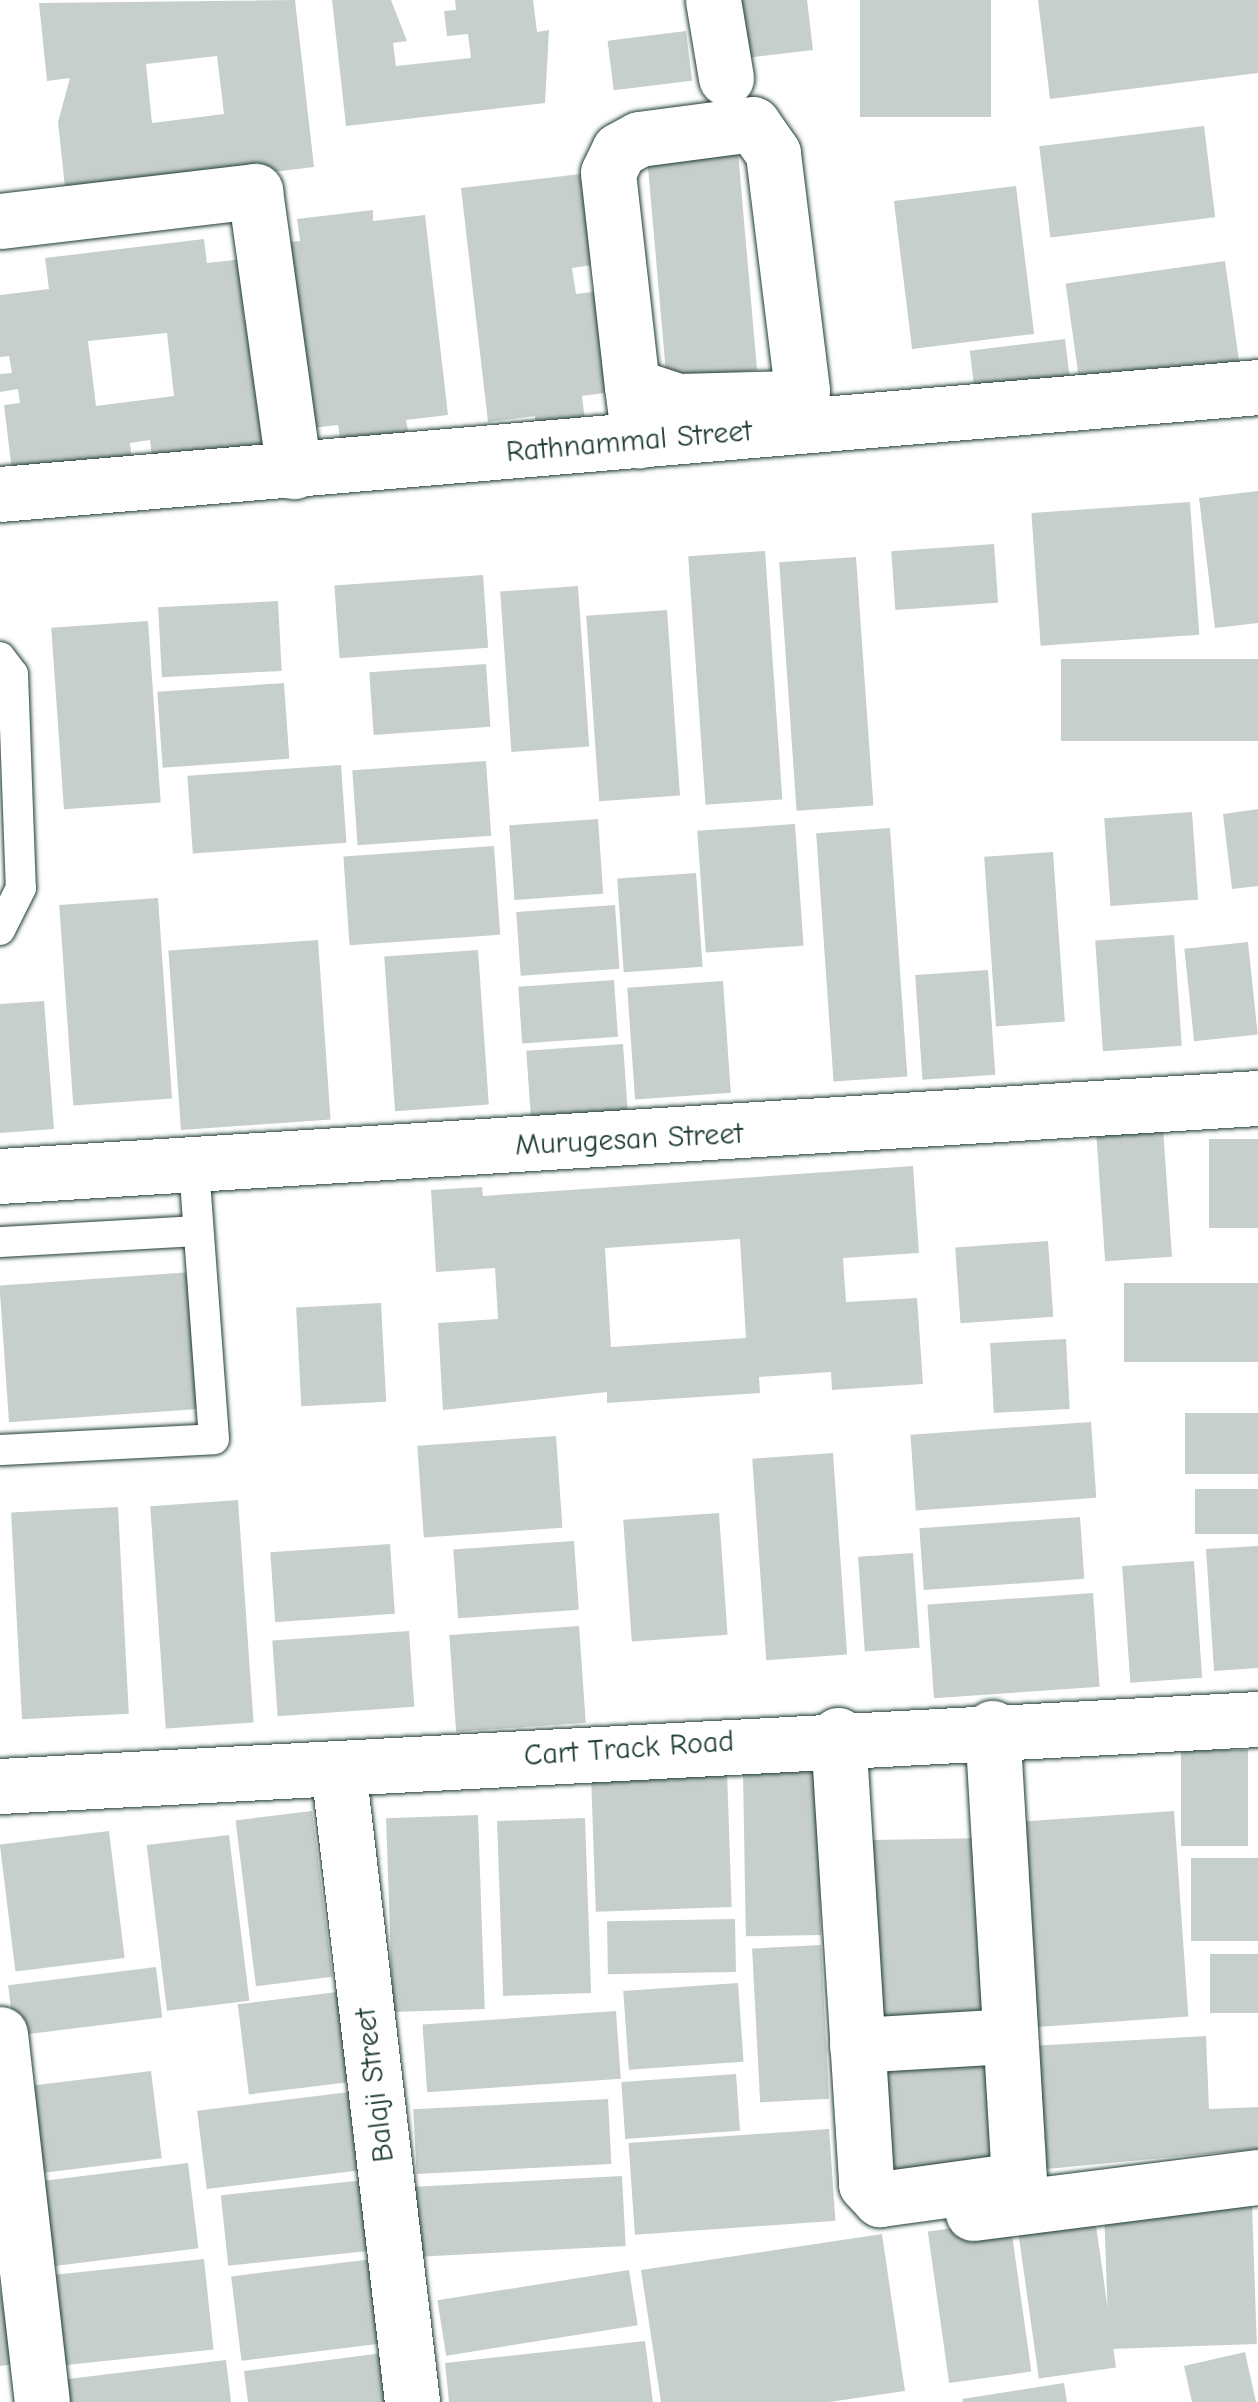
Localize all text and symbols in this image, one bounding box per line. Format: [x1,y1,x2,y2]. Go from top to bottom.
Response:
street label: Rathnammal Street [505,413,753,471]
street label: Murugesan Street [514,1116,744,1164]
street label: Cart Track Road [523,1724,735,1774]
street label: Balaji Street [348,2006,402,2164]

